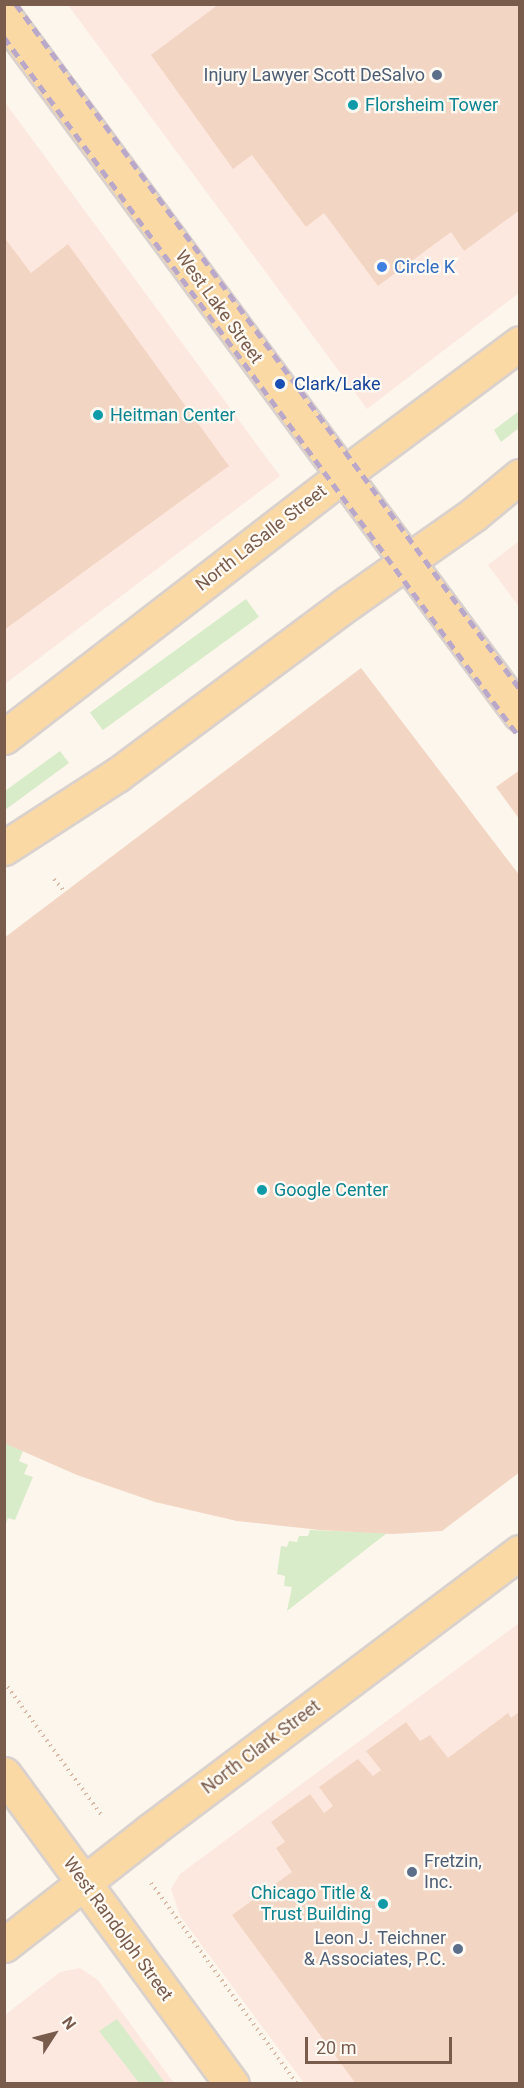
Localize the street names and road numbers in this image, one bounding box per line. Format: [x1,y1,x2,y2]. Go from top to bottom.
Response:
street label: West Lake Street [171,246,267,368]
street label: North LaSalle Street [191,480,331,596]
street label: North Clark Street [197,1695,325,1799]
street label: West Randolph Street [59,1853,177,2005]

